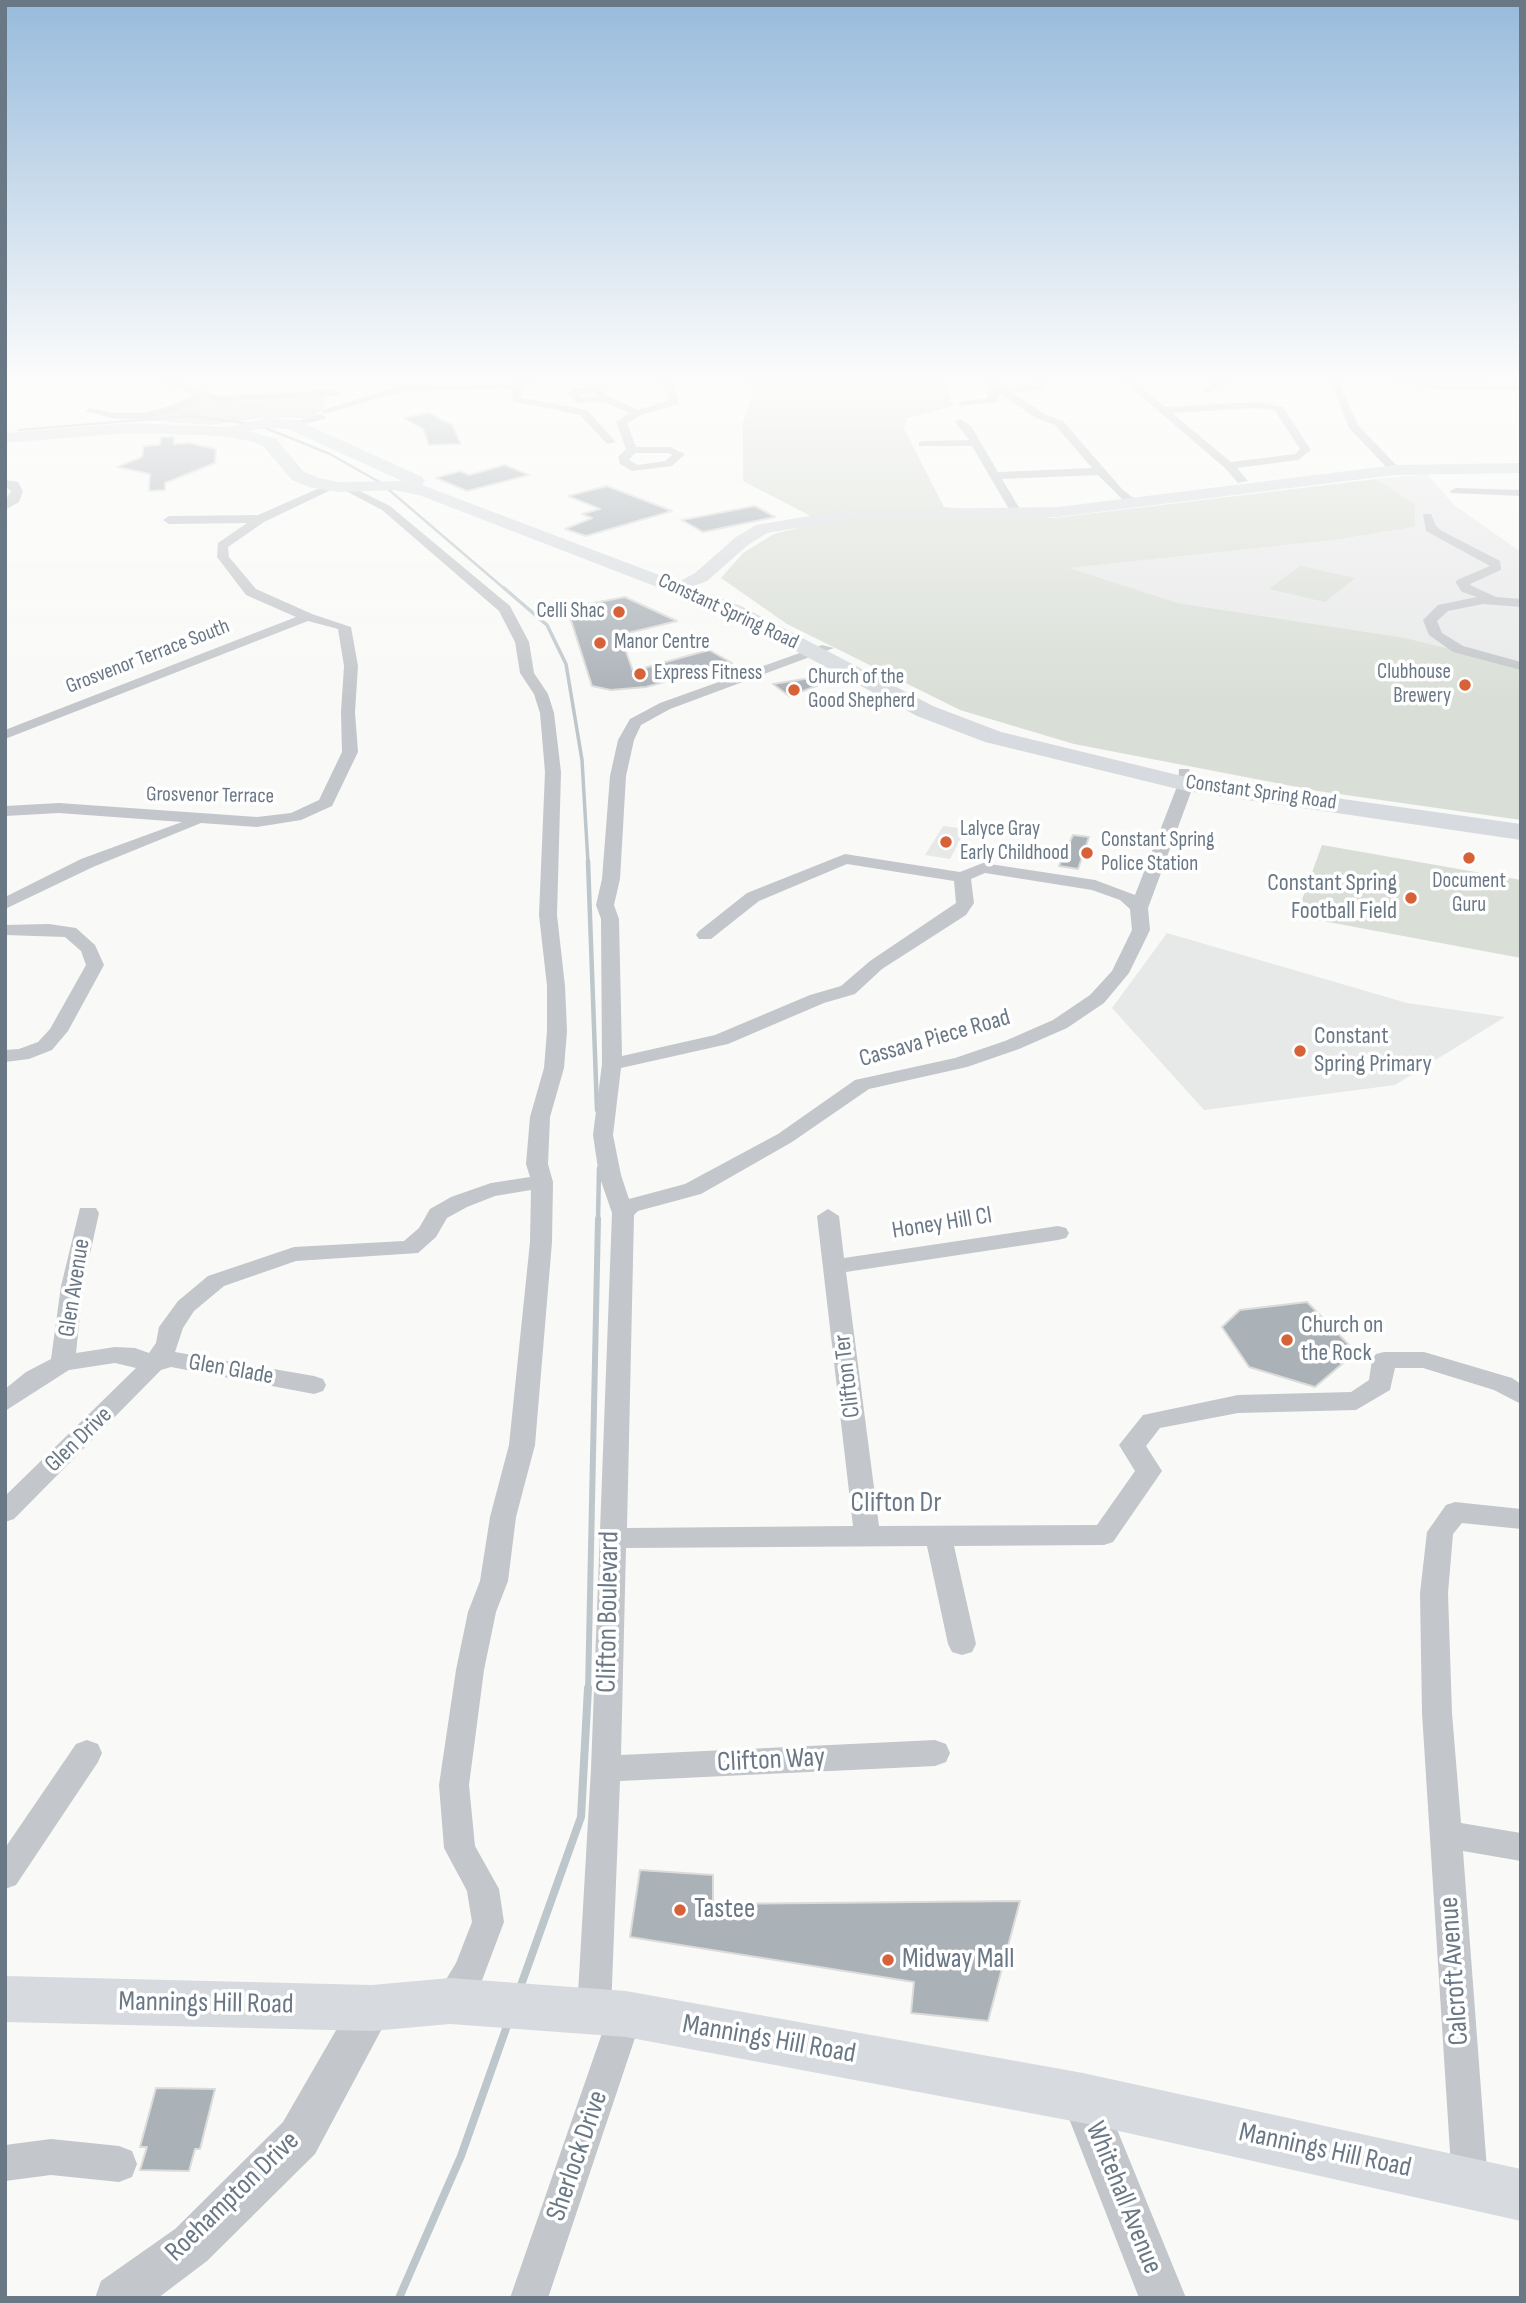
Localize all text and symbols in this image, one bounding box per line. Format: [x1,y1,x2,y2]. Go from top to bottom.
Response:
street label: Constant Spring Road [654,569,802,655]
place label: Celli Shac [537,599,605,625]
marker: Celli Shac [611,604,627,620]
street label: Grosvenor Terrace South [63,614,233,700]
place label: Manor Centre [614,630,710,656]
marker: Manor Centre [592,635,608,651]
place label: Clubhouse Brewery [1377,660,1451,710]
place label: Express Fitness [654,661,762,687]
place label: Church of the Good Shepherd [808,665,915,715]
marker: Express Fitness [632,666,648,682]
marker: Clubhouse Brewery [1457,677,1473,693]
marker: Church of the Good Shepherd [786,682,802,698]
street label: Constant Spring Road [1184,770,1338,816]
street label: Grosvenor Terrace [146,782,274,810]
place label: Lalyce Gray Early Childhood [960,817,1069,867]
place label: Constant Spring Police Station [1101,828,1214,878]
marker: Lalyce Gray Early Childhood [938,834,954,850]
marker: Constant Spring Police Station [1079,845,1095,861]
marker: Document Guru [1461,850,1477,866]
place label: Document Guru [1432,869,1506,919]
place label: Constant Spring Football Field [1267,870,1397,926]
marker: Constant Spring Football Field [1403,890,1419,906]
street label: Cassava Piece Road [856,1004,1014,1074]
place label: Constant Spring Primary [1314,1023,1432,1079]
marker: Constant Spring Primary [1292,1043,1308,1059]
street label: Honey Hill Cl [890,1202,994,1246]
street label: Glen Avenue [53,1237,97,1339]
place label: Church on the Rock [1301,1312,1383,1368]
marker: Church on the Rock [1279,1332,1295,1348]
street label: Clifton Ter [829,1333,867,1419]
street label: Glen Glade [186,1348,276,1392]
street label: Glen Drive [39,1401,119,1479]
street label: Clifton Dr [851,1487,941,1521]
street label: Clifton Boulevard [591,1531,627,1693]
street label: Clifton Way [716,1741,826,1781]
place label: Tastee [694,1893,755,1927]
street label: Calcroft Avenue [1433,1896,1477,2046]
marker: Tastee [672,1902,688,1918]
place label: Midway Mall [902,1943,1015,1977]
marker: Midway Mall [880,1952,896,1968]
street label: Mannings Hill Road [118,1986,294,2022]
street label: Mannings Hill Road [680,2008,858,2072]
street label: Sherlock Drive [540,2087,616,2225]
street label: Mannings Hill Road [1236,2116,1414,2186]
street label: Whitehall Avenue [1077,2117,1169,2279]
street label: Roehampton Drive [159,2125,307,2269]

